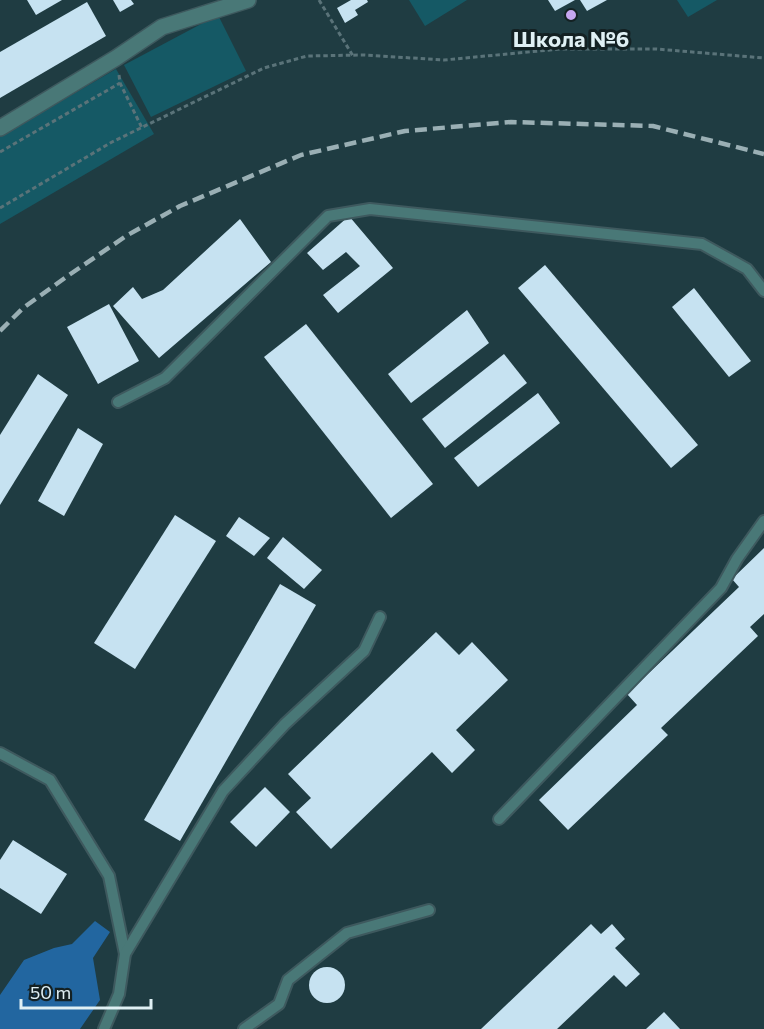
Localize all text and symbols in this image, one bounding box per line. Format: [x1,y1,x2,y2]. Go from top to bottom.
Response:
marker: Школа №6 [564,8,578,22]
place label: Школа №6 [513,25,629,52]
scale bar [21,972,152,1010]
text: 50 m [30,981,71,1003]

